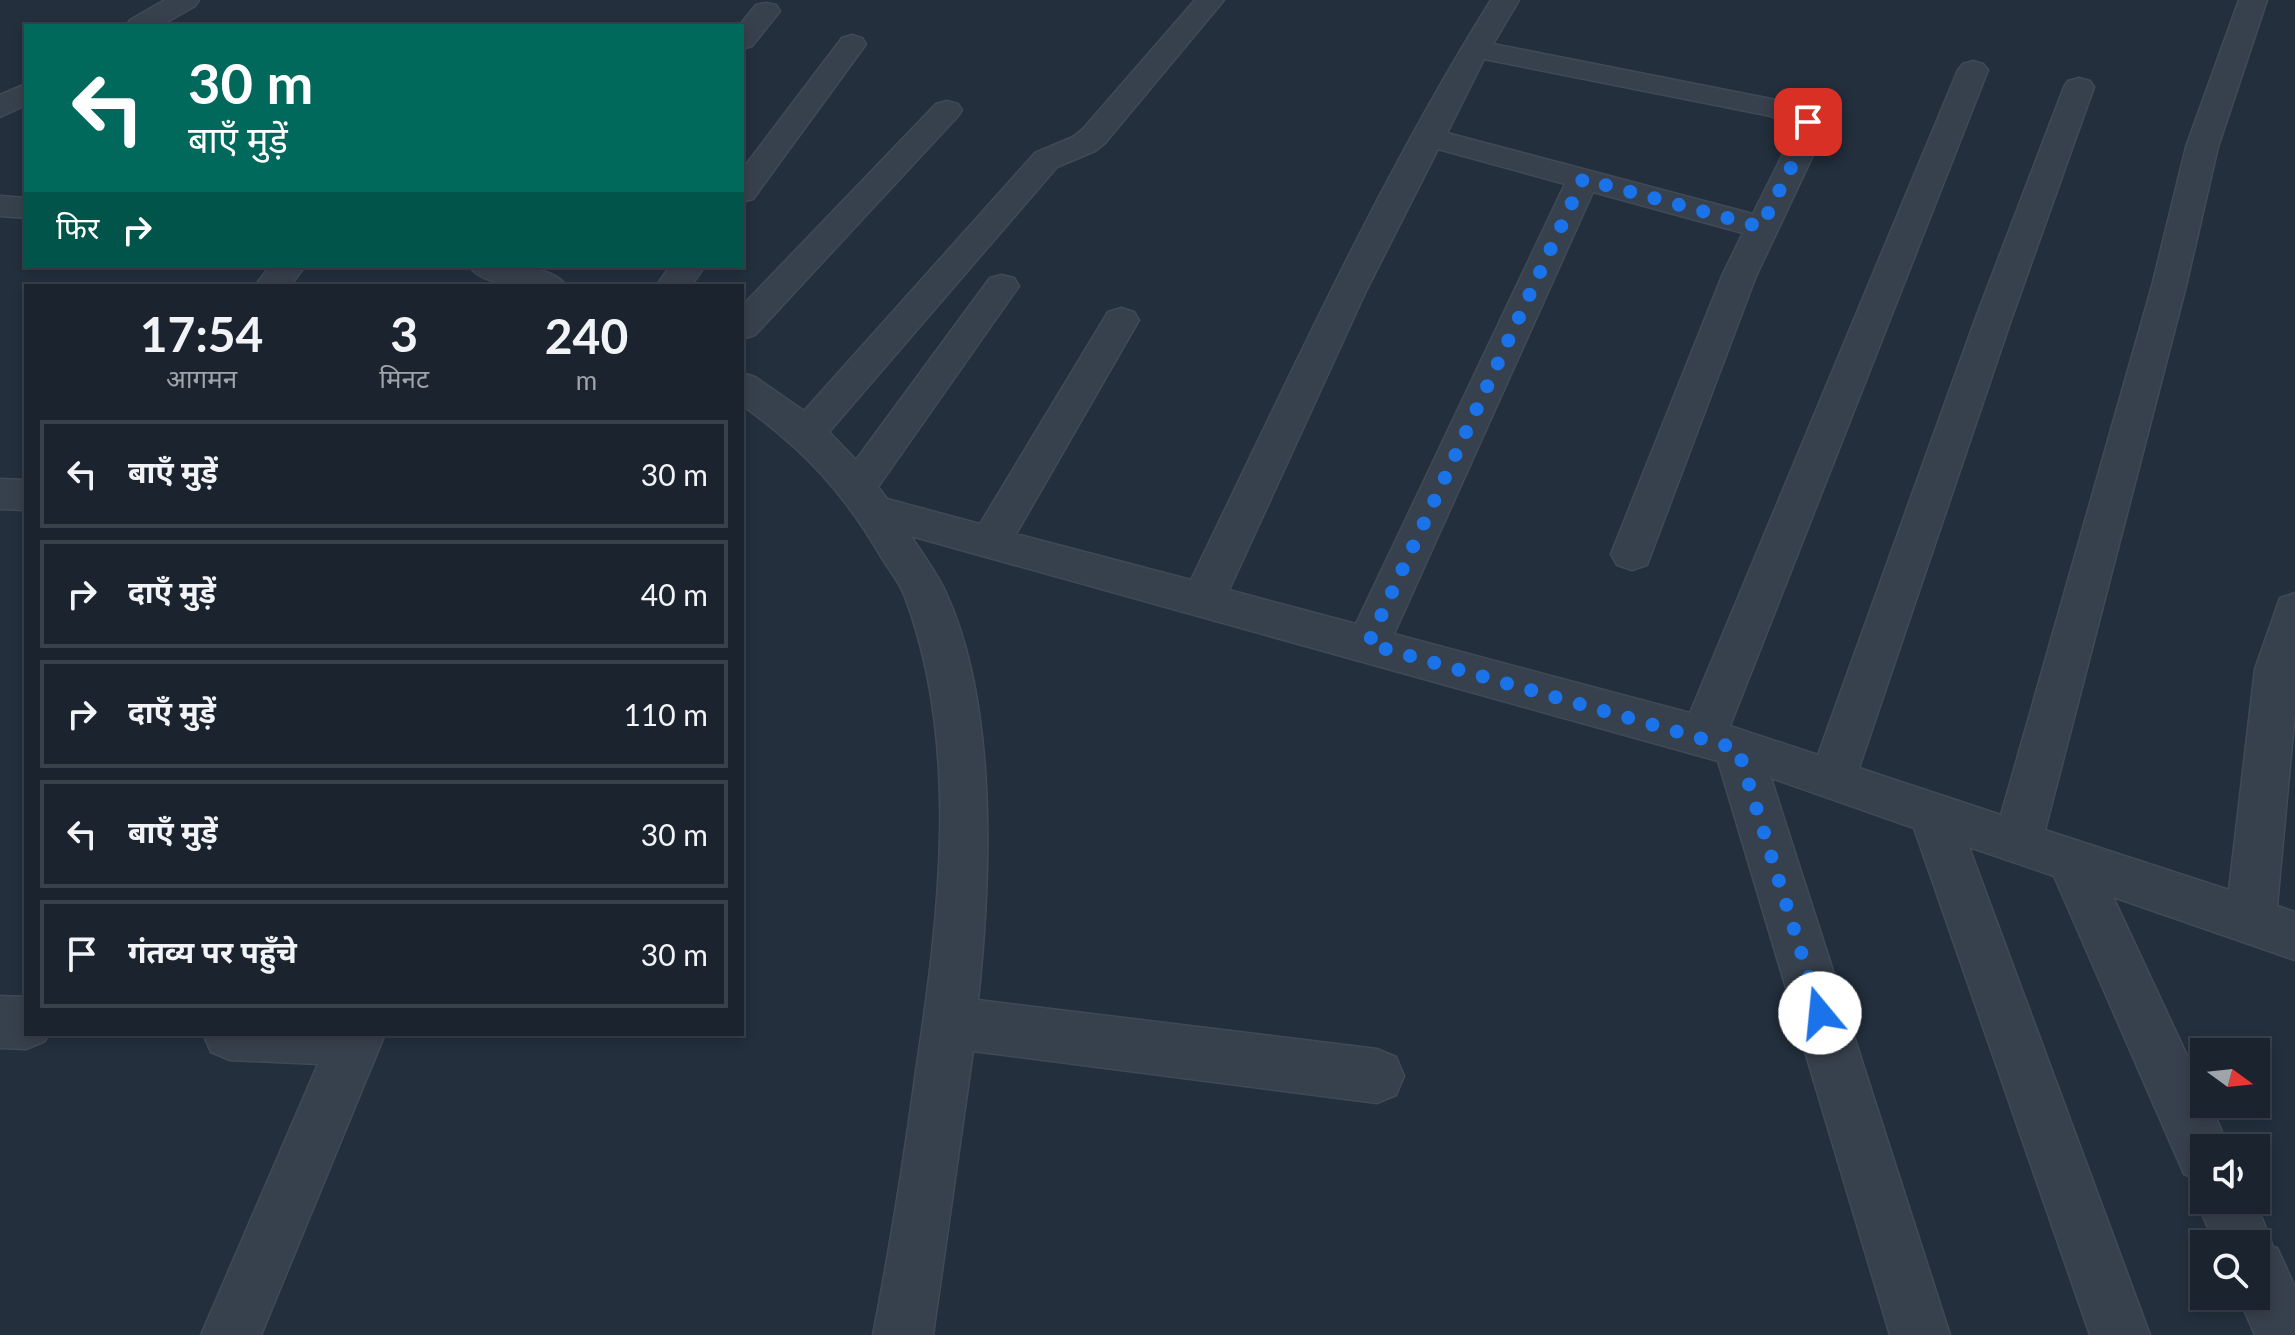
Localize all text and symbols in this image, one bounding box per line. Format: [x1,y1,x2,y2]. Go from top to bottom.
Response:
text: 30 m [188,49,313,116]
icon: left [56,56,160,160]
pin [1774,88,1842,156]
icon: arrive [1786,100,1830,144]
text: बाएँ मुड़ें [188,117,288,161]
icon: right [115,208,159,252]
text: फिर [56,209,99,245]
text: 17:54 [140,305,263,362]
text: 3 [390,305,418,362]
text: 240 [545,307,628,364]
text: आगमन [166,362,237,394]
text: मिनट [379,362,429,394]
text: m [576,364,597,396]
icon: left [60,452,104,496]
text: बाएँ मुड़ें [128,453,218,489]
text: 30 m [641,456,708,492]
icon: right [60,572,104,616]
text: दाएँ मुड़ें [128,573,216,609]
text: 40 m [641,576,708,612]
icon: right [60,692,104,736]
text: दाएँ मुड़ें [128,693,216,729]
text: 110 m [623,696,708,732]
icon: left [60,812,104,856]
text: बाएँ मुड़ें [128,813,218,849]
text: 30 m [641,816,708,852]
icon: arrive [60,932,104,976]
text: गंतव्य पर पहुँचे [128,933,297,969]
text: 30 m [641,936,708,972]
position arrow [1778,971,1862,1055]
north arrow [2190,1038,2270,1118]
map controls [2190,1038,2270,1310]
button: sound [2190,1134,2270,1214]
button: search [2190,1230,2270,1310]

